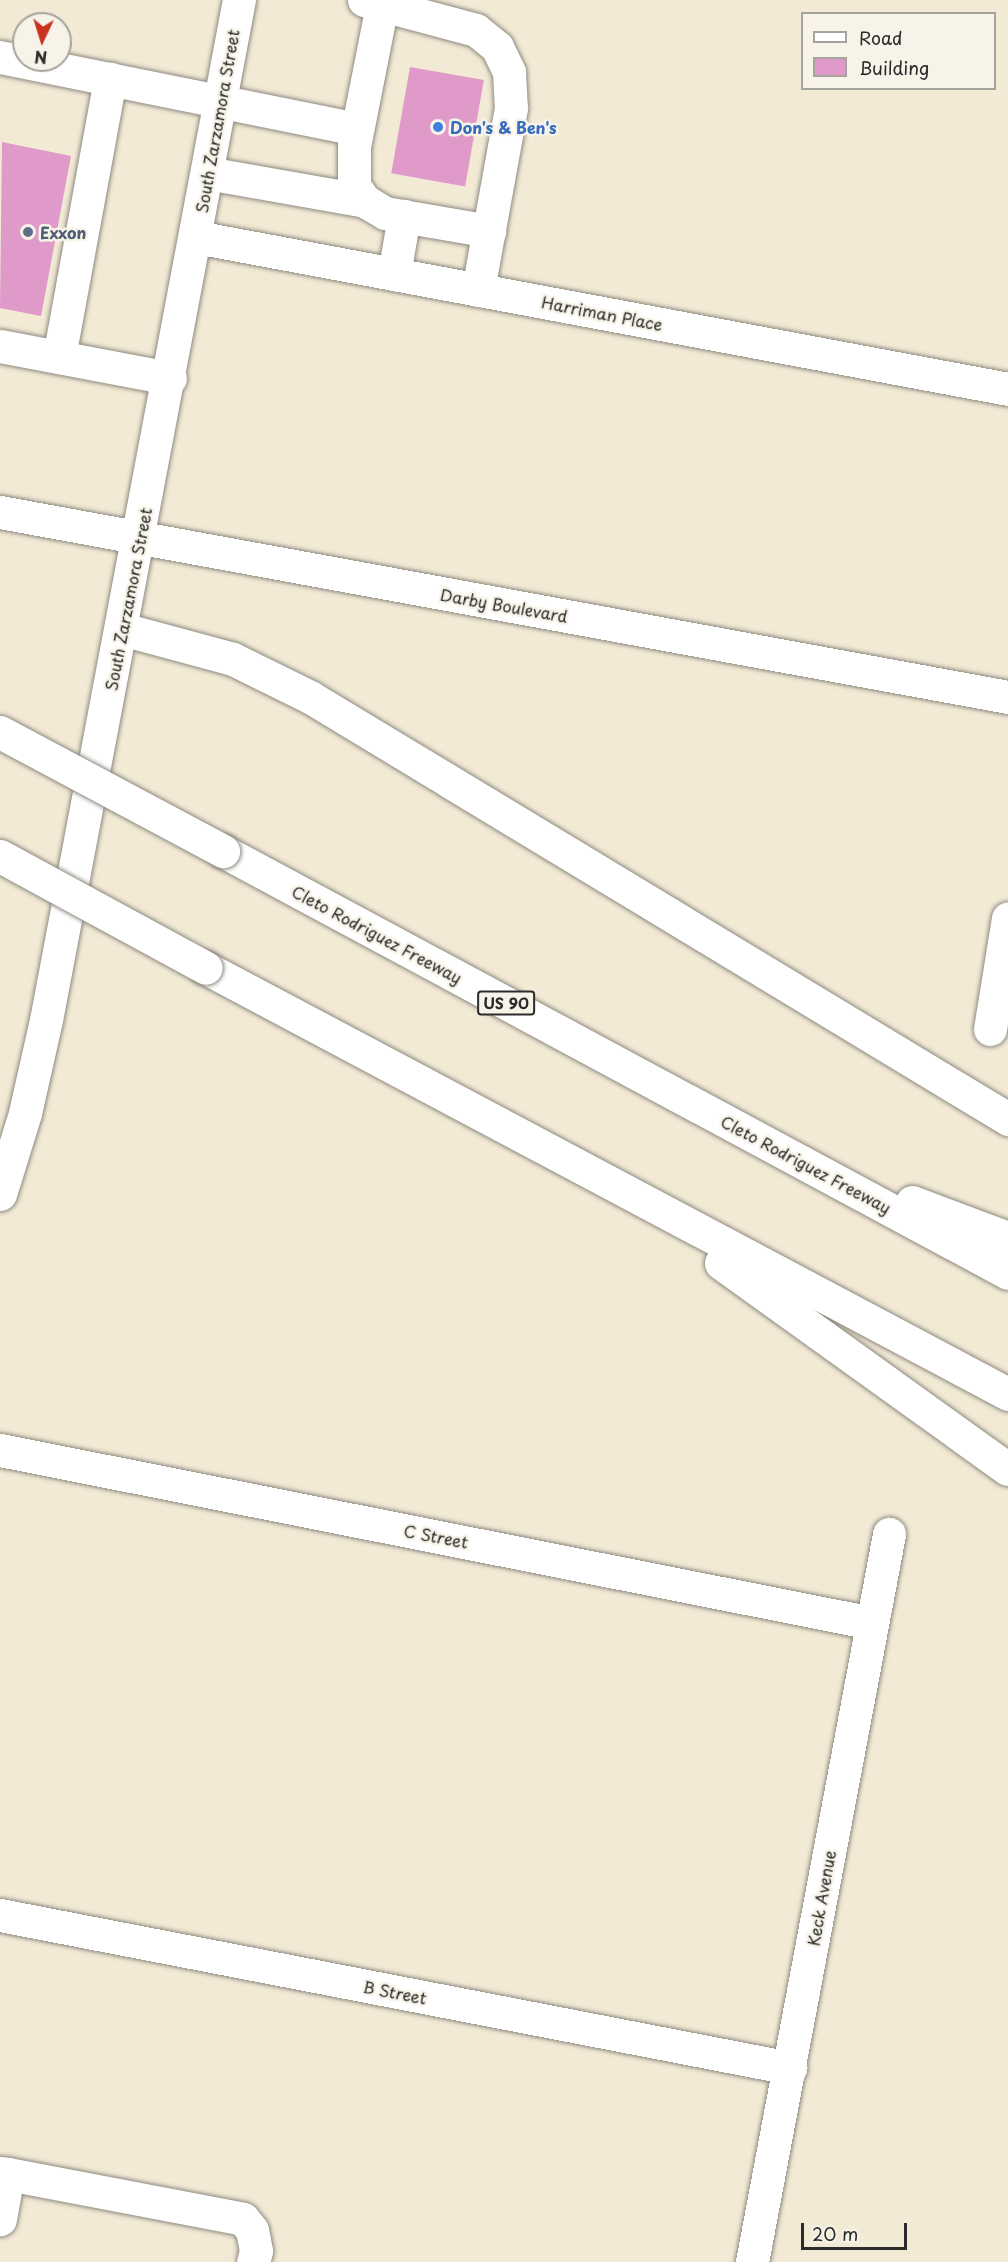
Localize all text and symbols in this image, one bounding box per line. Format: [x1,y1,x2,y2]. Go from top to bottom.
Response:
north arrow [12,12,72,72]
legend [801,12,996,90]
text: Road [859,24,903,51]
street label: South Zarzamora Street [191,26,243,216]
text: N [34,46,48,70]
text: Building [859,54,929,81]
place label: Don's & Ben's [450,117,557,137]
marker: Don's & Ben's [431,120,445,134]
place label: Exxon [40,222,86,242]
marker: Exxon [21,225,35,239]
street label: Harriman Place [540,292,664,334]
street label: South Zarzamora Street [101,504,155,694]
street label: Darby Boulevard [438,584,570,626]
street label: Cleto Rodriguez Freeway [288,881,466,987]
road number: US 90 [476,991,536,1015]
street label: Cleto Rodriguez Freeway [717,1111,895,1217]
street label: C Street [402,1520,470,1552]
street label: Keck Avenue [803,1849,839,1947]
street label: B Street [362,1977,428,2007]
scale bar [804,2211,910,2249]
text: 20 m [812,2220,858,2247]

